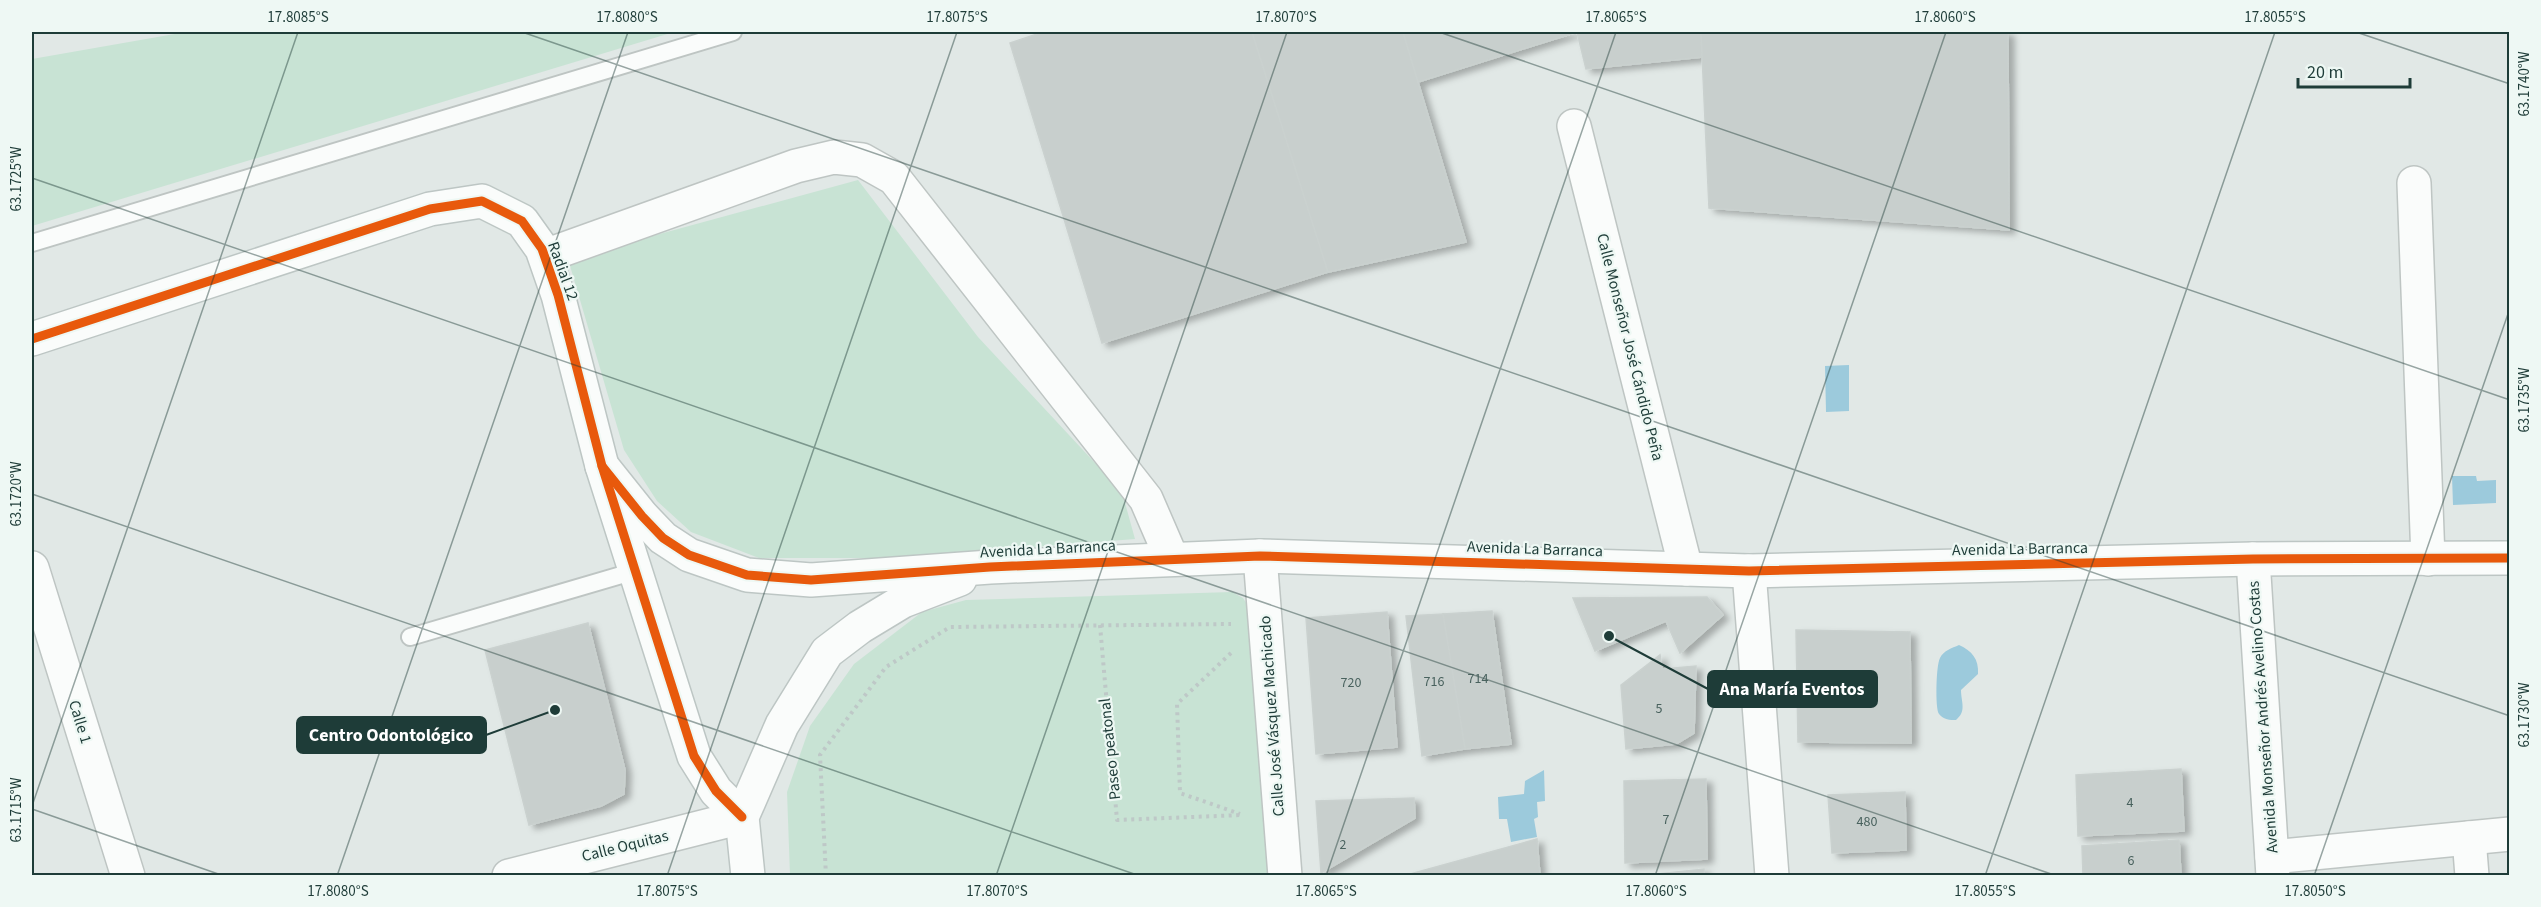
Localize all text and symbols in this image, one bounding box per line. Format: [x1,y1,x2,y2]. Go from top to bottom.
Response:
text: 17.8085°S [267,7,329,28]
text: 17.8080°S [596,7,658,28]
text: 17.8075°S [926,7,988,28]
text: 17.8070°S [1255,7,1317,28]
text: 17.8065°S [1585,7,1647,28]
text: 17.8060°S [1914,7,1976,28]
text: 17.8055°S [2244,7,2306,28]
scale bar [2298,51,2410,89]
text: 63.1740°W [2514,51,2535,117]
text: 20 m [2307,60,2343,85]
text: 63.1725°W [6,146,27,212]
street label: Calle Monseñor José Cándido Peña [1591,231,1669,463]
street label: Radial 12 [542,238,584,304]
text: 63.1735°W [2514,367,2535,433]
text: 63.1720°W [6,461,27,527]
street label: Avenida La Barranca [980,534,1116,564]
street label: Avenida La Barranca [1467,536,1603,562]
street label: Avenida La Barranca [1952,537,2088,561]
street label: Avenida Monseñor Andrés Avelino Costas [2242,580,2283,854]
street label: Calle José Vásquez Machicado [1254,615,1290,817]
house number: 714 [1468,669,1488,689]
callout: Ana María Eventos [1708,671,1877,707]
house number: 716 [1424,672,1444,692]
house number: 720 [1341,673,1361,693]
text: Ana María Eventos [1718,677,1865,702]
text: 63.1730°W [2514,682,2535,748]
street label: Paseo peatonal [1094,697,1126,801]
street label: Calle 1 [63,698,97,747]
house number: 5 [1656,699,1663,719]
callout: Centro Odontológico [297,717,486,753]
text: Centro Odontológico [309,723,473,748]
text: 63.1715°W [6,777,27,843]
house number: 4 [2127,793,2134,813]
house number: 7 [1663,810,1670,830]
house number: 480 [1857,812,1877,832]
street label: Calle Oquitas [579,825,671,867]
house number: 2 [1340,835,1347,855]
house number: 6 [2128,851,2135,871]
text: 17.8080°S [307,881,369,902]
text: 17.8075°S [636,881,698,902]
text: 17.8070°S [966,881,1028,902]
text: 17.8065°S [1295,881,1357,902]
text: 17.8060°S [1625,881,1687,902]
text: 17.8055°S [1954,881,2016,902]
text: 17.8050°S [2284,881,2346,902]

